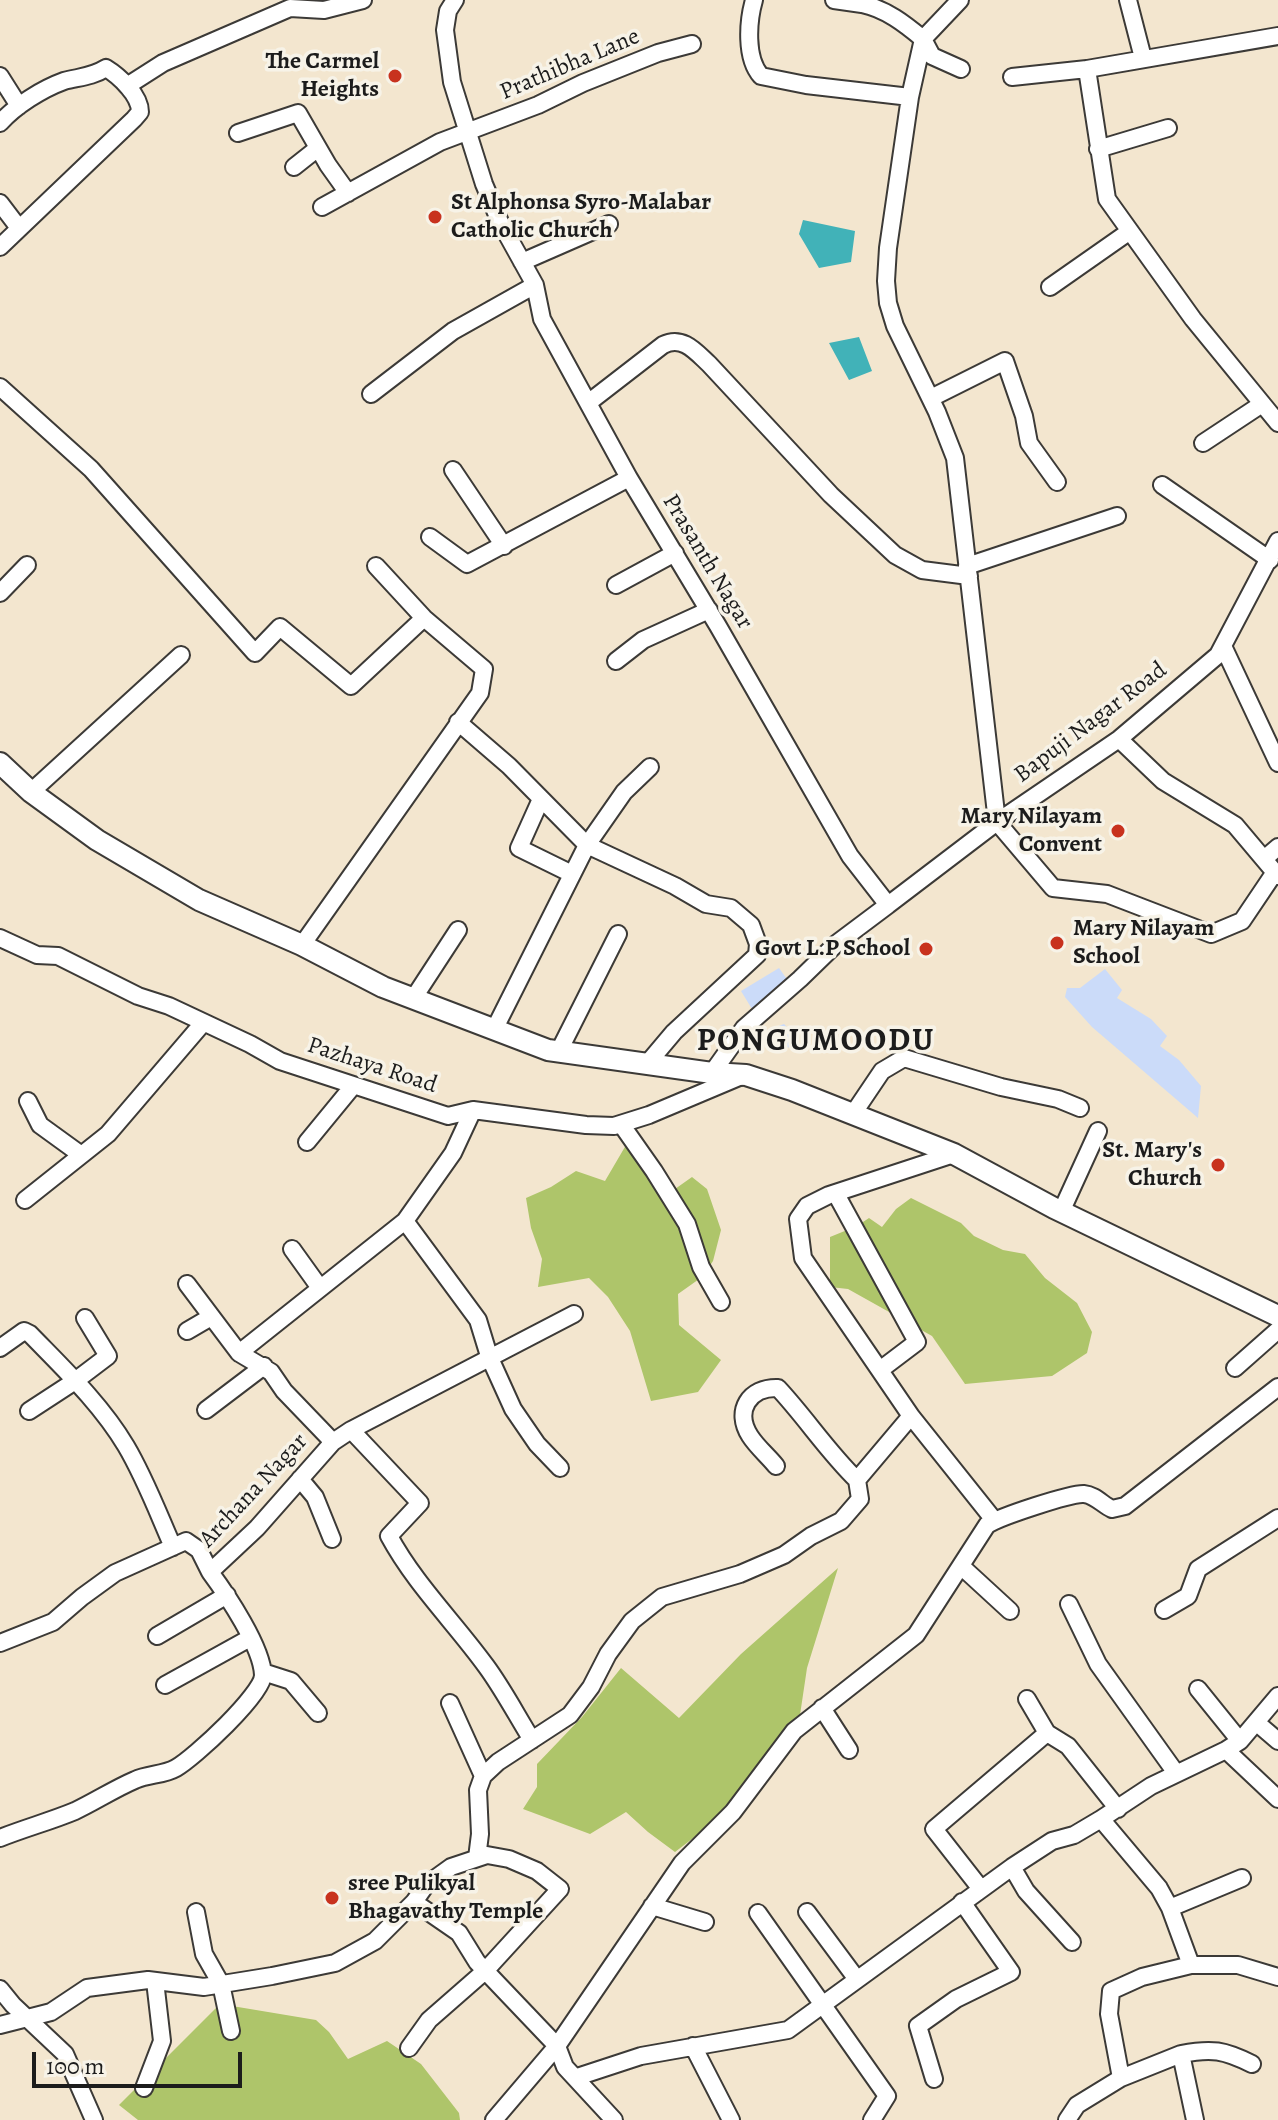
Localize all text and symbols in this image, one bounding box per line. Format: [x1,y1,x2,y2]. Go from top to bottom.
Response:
street label: Prathibha Lane [496,23,644,107]
place label: The Carmel Heights [265,48,379,104]
marker: The Carmel Heights [386,67,404,85]
place label: St Alphonsa Syro-Malabar Catholic Church [451,189,711,245]
marker: St Alphonsa Syro-Malabar Catholic Church [426,208,444,226]
street label: Prasanth Nagar [655,489,759,635]
street label: Bapuji Nagar Road [1009,656,1173,790]
place label: Mary Nilayam Convent [961,803,1102,859]
marker: Mary Nilayam Convent [1109,822,1127,840]
place label: Mary Nilayam School [1073,915,1214,971]
marker: Mary Nilayam School [1048,934,1066,952]
place label: Govt L.P School [755,935,910,963]
marker: Govt L.P School [917,940,935,958]
district label: PONGUMOODU [697,1023,935,1061]
street label: Pazhaya Road [303,1031,441,1101]
place label: St. Mary's Church [1102,1137,1202,1193]
marker: St. Mary's Church [1209,1156,1227,1174]
street label: Archana Nagar [194,1428,314,1554]
place label: sree Pulikyal Bhagavathy Temple [348,1870,543,1926]
marker: sree Pulikyal Bhagavathy Temple [323,1889,341,1907]
scale bar [36,2036,246,2086]
text: 100 m [46,2050,105,2082]

